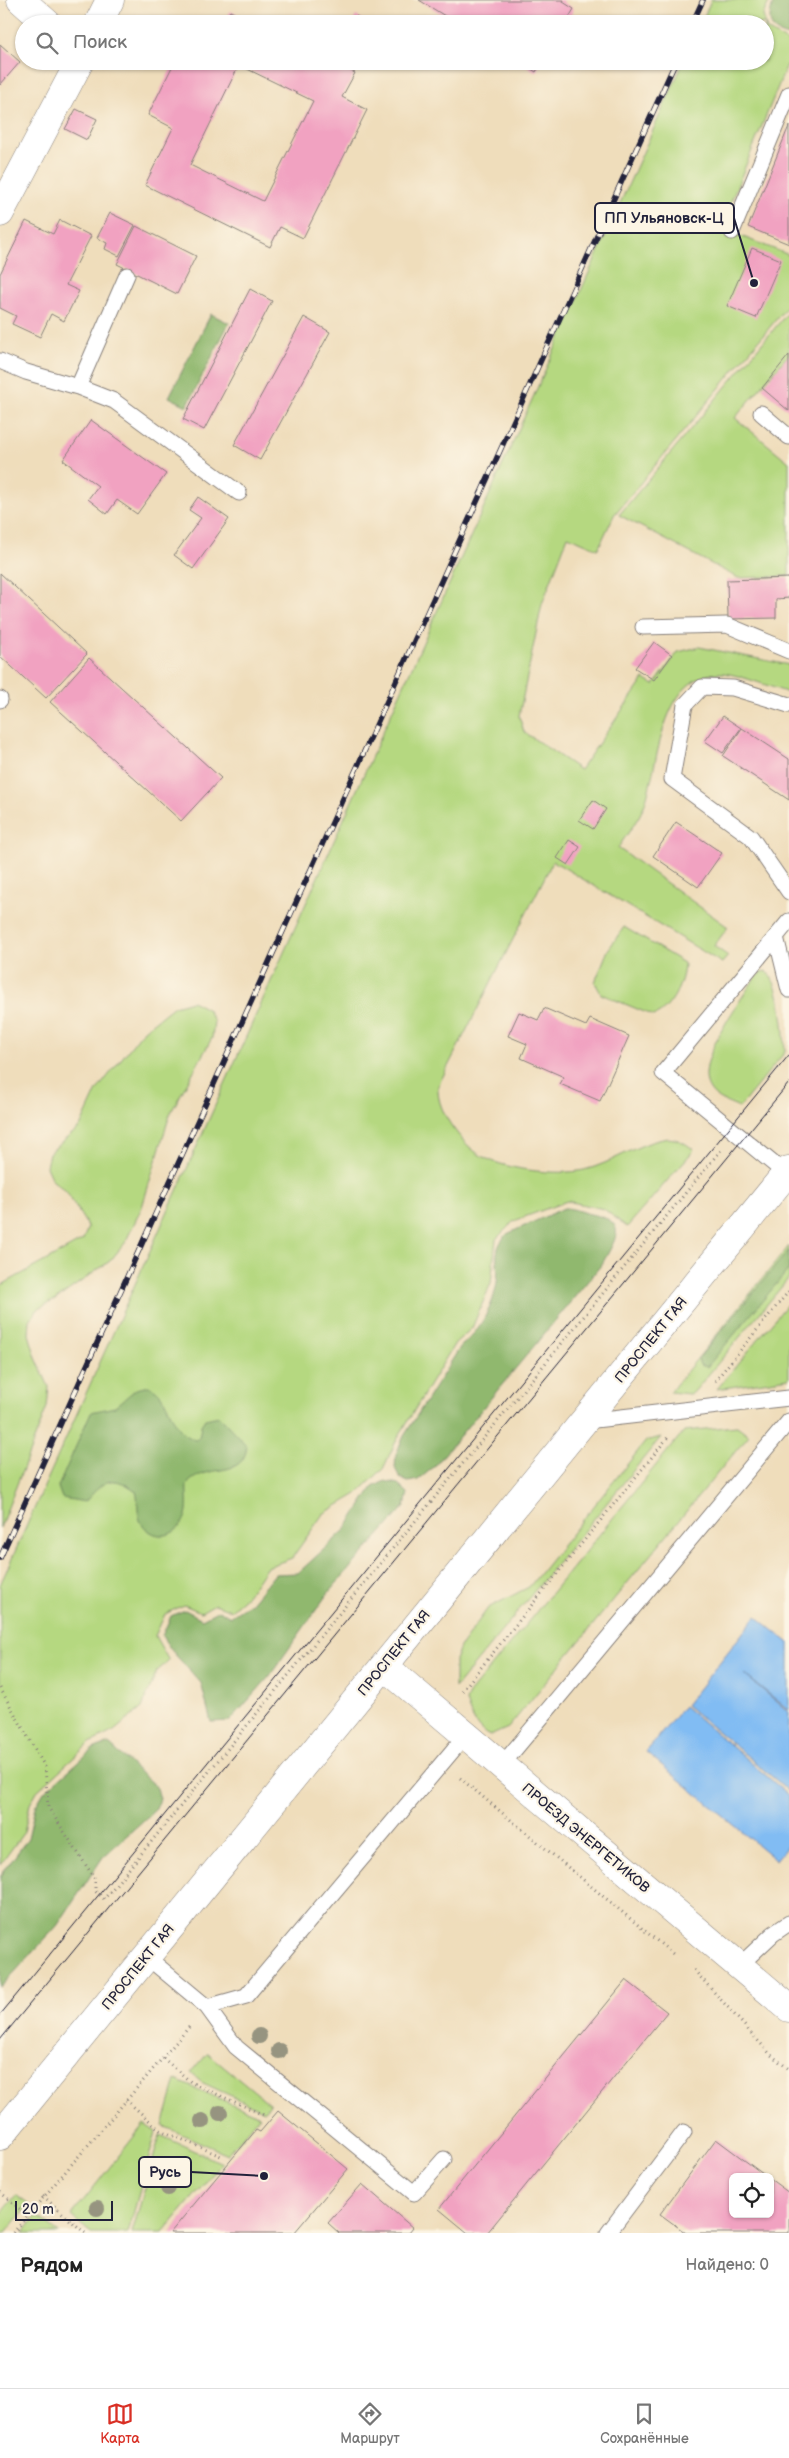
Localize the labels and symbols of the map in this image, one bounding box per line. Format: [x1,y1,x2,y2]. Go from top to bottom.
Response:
callout: ПП Ульяновск-Ц [595,203,734,233]
text: ПП Ульяновск-Ц [604,209,724,228]
street label: ПРОСПЕКТ ГАЯ [611,1294,691,1386]
street label: ПРОСПЕКТ ГАЯ [354,1607,434,1699]
street label: ПРОЕЗД ЭНЕРГЕТИКОВ [519,1780,653,1896]
street label: ПРОСПЕКТ ГАЯ [98,1921,178,2013]
callout: Русь [139,2157,191,2187]
text: Русь [149,2163,181,2182]
scale bar [15,2198,112,2221]

